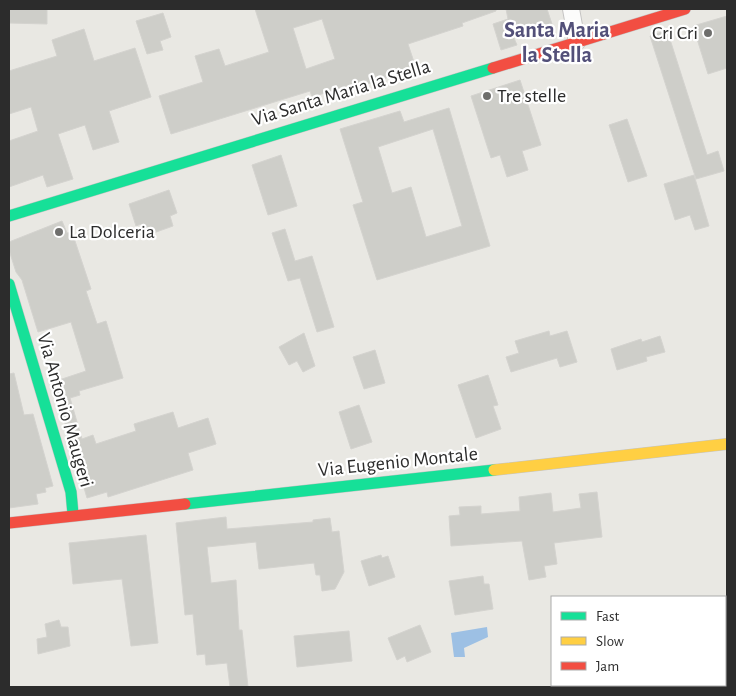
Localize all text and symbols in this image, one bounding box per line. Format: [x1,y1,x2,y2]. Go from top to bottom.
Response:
district label: Santa Maria la Stella [504,19,610,66]
place label: Cri Cri [652,23,698,43]
marker: Cri Cri [702,27,714,39]
street label: Via Santa Maria la Stella [249,56,433,130]
place label: Tre stelle [497,86,566,106]
marker: Tre stelle [481,90,493,102]
place label: La Dolceria [69,222,155,242]
marker: La Dolceria [53,226,65,238]
street label: Via Antonio Maugeri [33,331,97,489]
street label: Via Eugenio Montale [317,444,479,480]
legend [551,596,726,686]
text: Fast [596,609,620,624]
text: Slow [596,634,624,649]
text: Jam [596,659,619,674]

